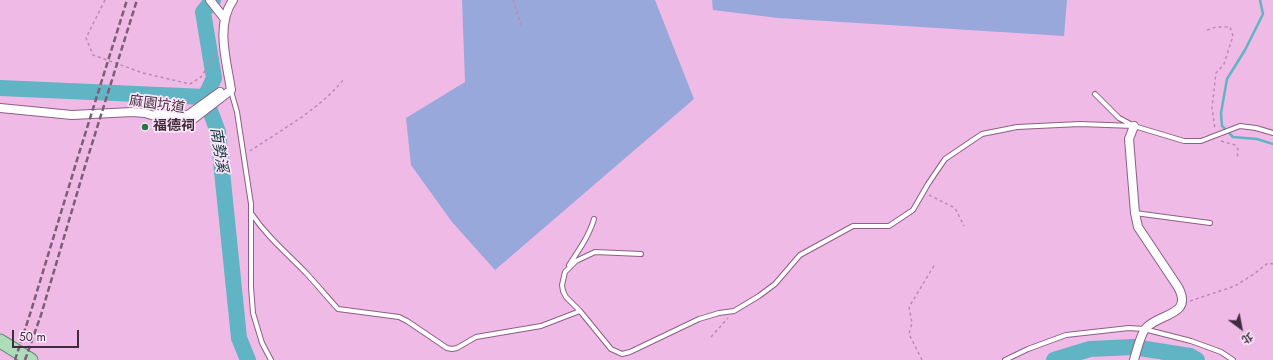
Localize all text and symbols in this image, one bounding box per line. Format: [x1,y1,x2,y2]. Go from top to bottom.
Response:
street label: 麻園坑道 [128,93,186,117]
place label: 福德祠 [153,119,195,135]
marker: 福德祠 [140,122,150,132]
water label: 南勢溪 [206,126,230,174]
north arrow [1221,308,1261,348]
scale bar [14,322,81,348]
text: 50 m [19,328,46,346]
text: 北 [1238,328,1256,348]

